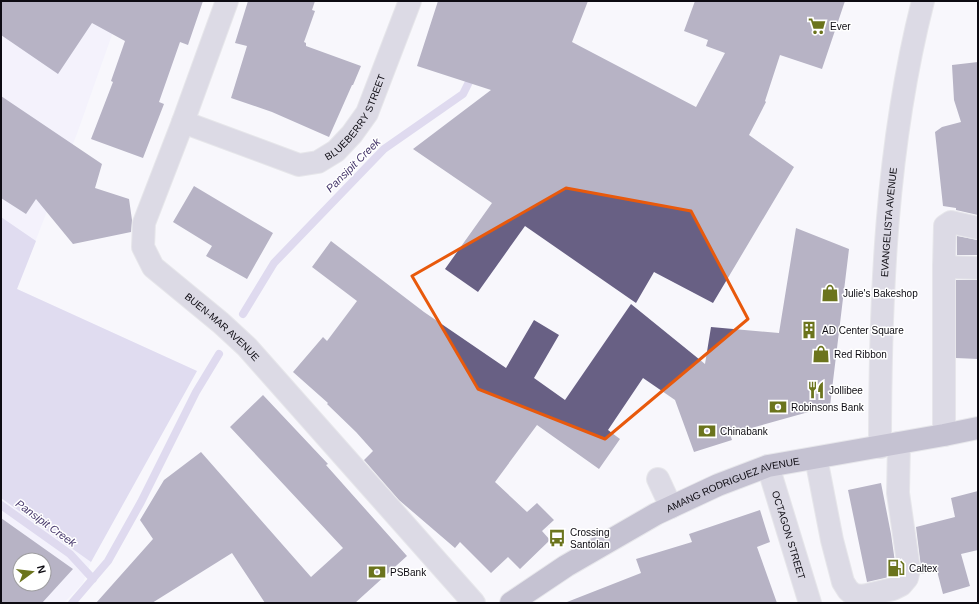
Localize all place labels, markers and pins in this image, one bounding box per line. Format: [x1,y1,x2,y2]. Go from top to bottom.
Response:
supermarket icon: Ever [807,16,827,36]
place label: Ever [830,21,851,32]
shop icon: Julie's Bakeshop [820,283,840,303]
place label: Julie's Bakeshop [843,288,918,299]
building icon: AD Center Square [799,320,819,340]
place label: AD Center Square [822,325,904,336]
shop icon: Red Ribbon [811,344,831,364]
place label: Red Ribbon [834,349,887,360]
restaurant icon: Jollibee [806,380,826,400]
place label: Jollibee [829,385,863,396]
bank icon: Robinsons Bank [768,397,788,417]
place label: Robinsons Bank [791,402,865,413]
bank icon: Chinabank [697,421,717,441]
place label: Chinabank [720,426,769,437]
place label: Crossing Santolan [570,527,609,550]
bus stop icon: Crossing Santolan [547,528,567,548]
fuel station icon: Caltex [886,558,906,578]
bank icon: PSBank [367,562,387,582]
place label: Caltex [909,563,937,574]
place label: PSBank [390,567,427,578]

